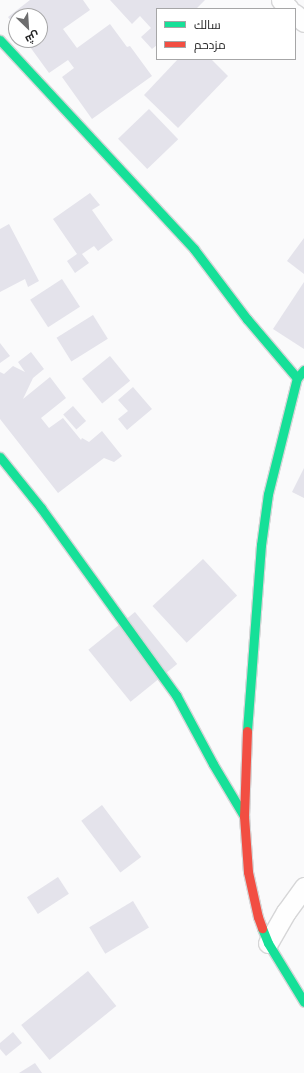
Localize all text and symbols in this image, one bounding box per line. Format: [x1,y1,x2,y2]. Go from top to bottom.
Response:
north arrow [8,8,48,48]
legend [156,8,296,60]
text: سالك [194,17,221,32]
text: ش [23,29,42,47]
text: مزدحم [194,37,226,52]

